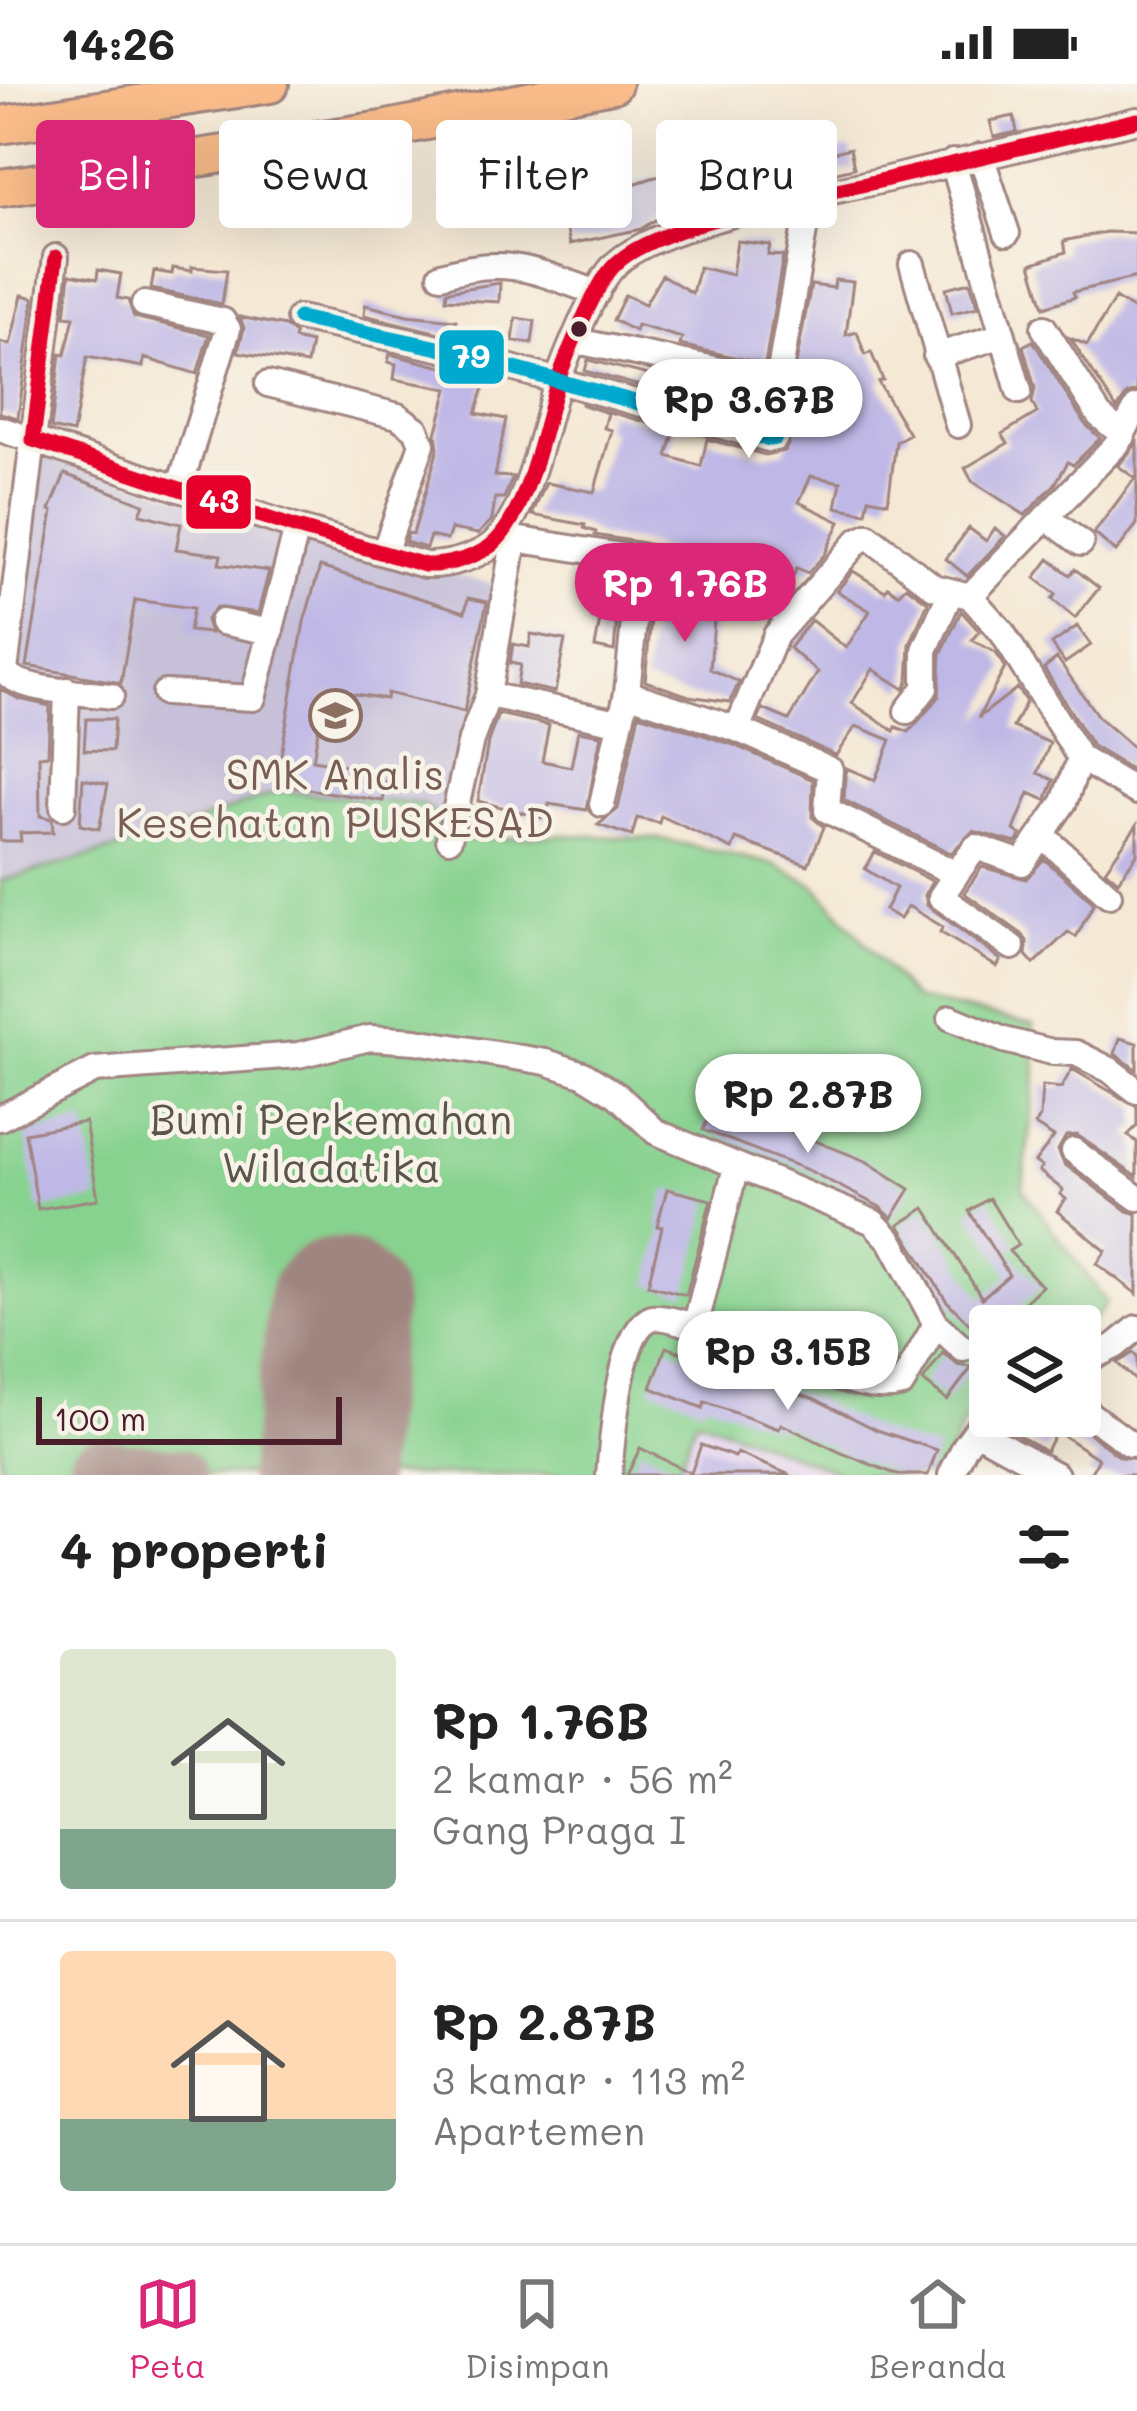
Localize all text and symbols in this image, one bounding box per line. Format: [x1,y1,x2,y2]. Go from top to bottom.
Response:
text: 14:26 [60,13,175,71]
chip: Beli [36,120,195,228]
chip: Sewa [219,120,412,228]
chip: Filter [436,120,632,228]
chip: Baru [656,120,837,228]
unlabelled marker [568,318,590,340]
line badge: 79 [437,328,506,386]
text: 79 [452,333,490,376]
pin: Rp 3.67B [625,359,873,461]
text: Rp 3.67B [663,372,835,423]
line badge: 43 [184,473,253,531]
text: 43 [199,478,239,521]
pin: Rp 1.76B [561,543,809,645]
text: Rp 1.76B [602,556,768,607]
school or university icon: SMK Analis Kesehatan PUSKESAD [307,688,363,744]
place label: SMK Analis Kesehatan PUSKESAD [116,746,554,849]
pin: Rp 2.87B [684,1054,932,1156]
text: Rp 2.87B [722,1067,894,1118]
park label: Bumi Perkemahan Wiladatika [150,1091,512,1194]
map controls [969,1305,1101,1437]
button: layers [969,1305,1101,1437]
pin: Rp 3.15B [664,1311,912,1413]
text: Rp 3.15B [704,1324,872,1375]
scale bar [36,1391,342,1444]
text: 100 m [54,1396,146,1439]
text: 4 properti [60,1514,329,1581]
icon: filters [1011,1514,1077,1580]
text: Rp 1.76B [432,1685,650,1752]
icon: home [156,1697,300,1841]
text: 2 kamar · 56 m² [432,1752,733,1803]
text: Gang Praga I [432,1803,686,1854]
text: Rp 2.87B [432,1986,656,2053]
icon: home [156,1999,300,2143]
text: 3 kamar · 113 m² [432,2053,745,2104]
text: Apartemen [432,2104,645,2155]
tab: Peta [130,2271,206,2386]
tab: Disimpan [465,2271,610,2386]
tab: Beranda [869,2271,1007,2386]

